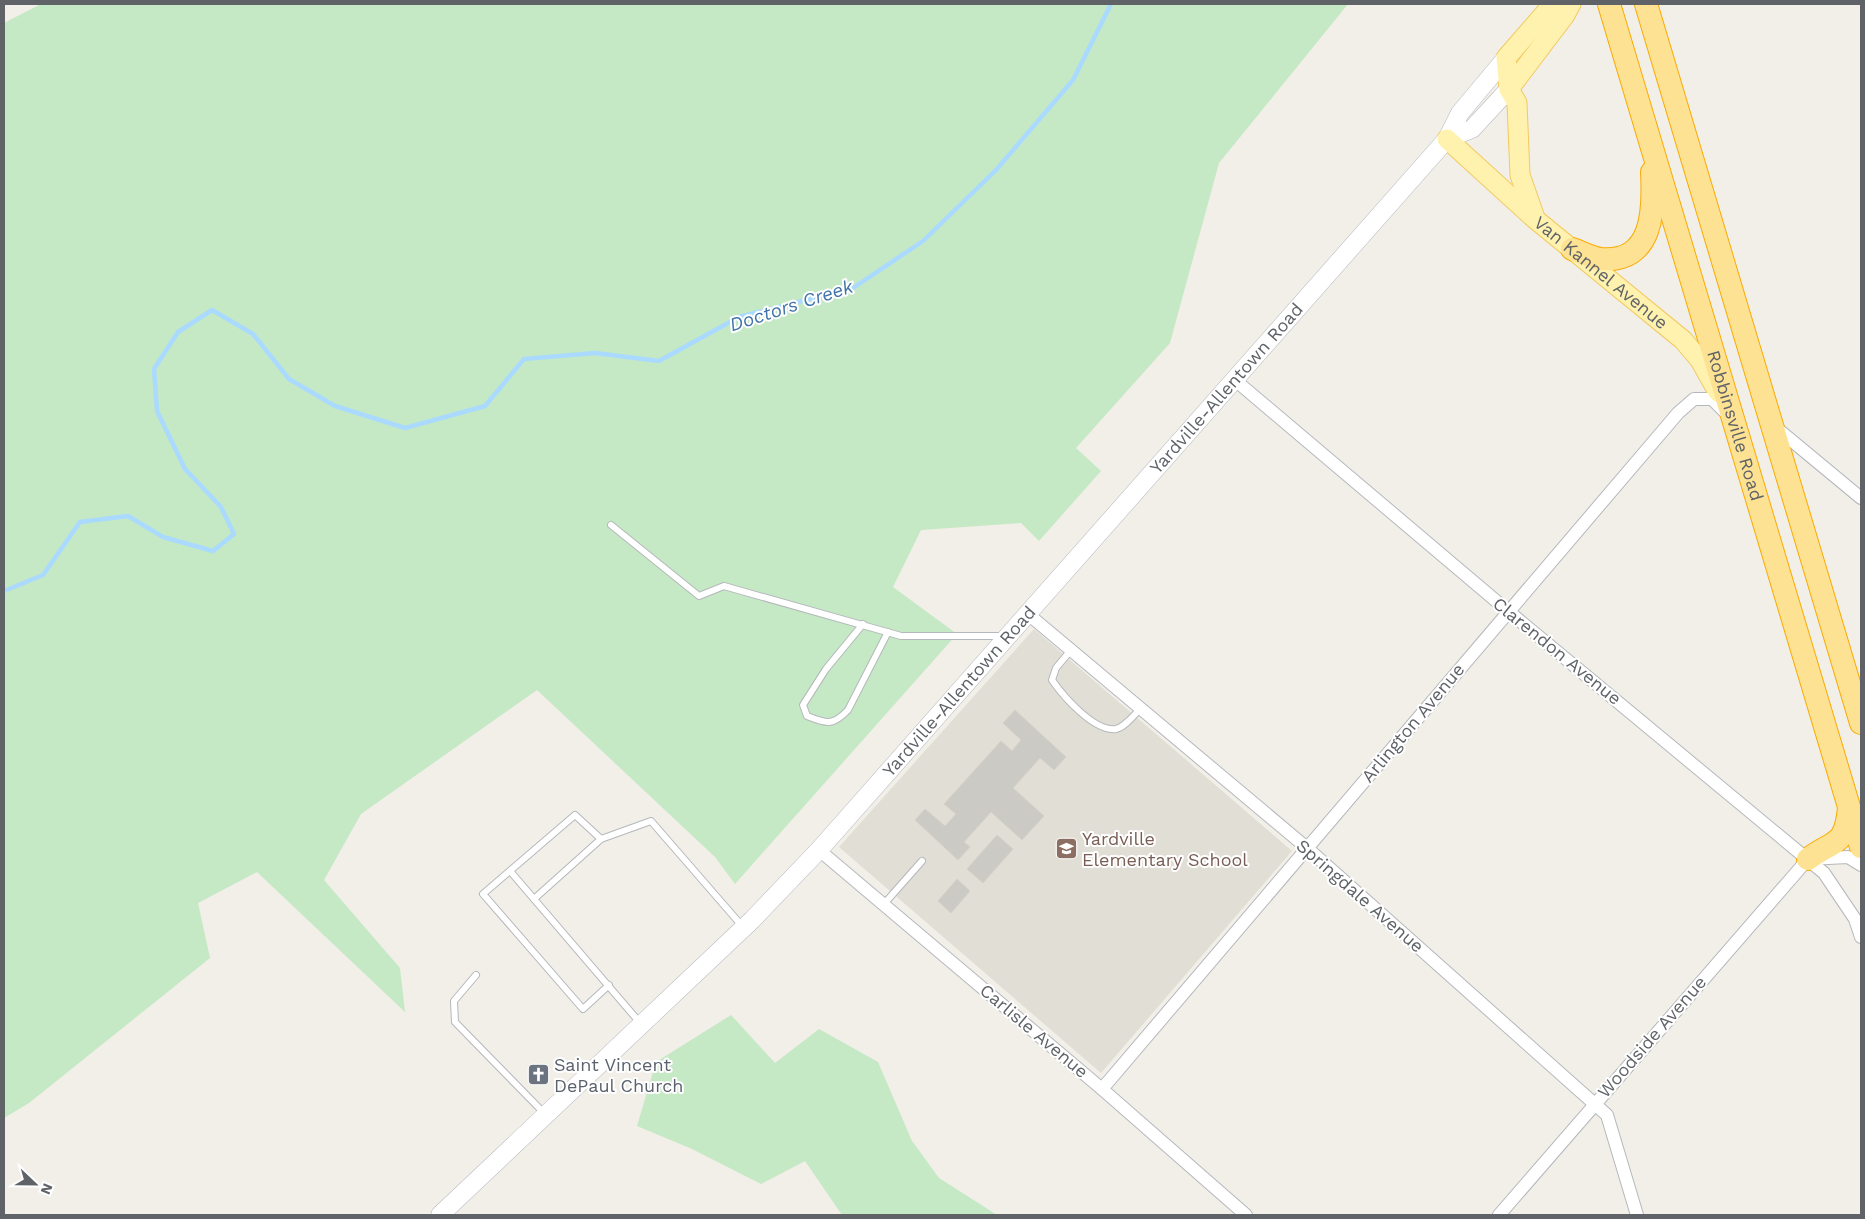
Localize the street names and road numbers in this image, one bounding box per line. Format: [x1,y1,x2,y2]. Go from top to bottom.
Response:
street label: Van Kannel Avenue [1530,212,1672,333]
street label: Yardville-Allentown Road [1145,299,1307,478]
street label: Robbinsville Road [1703,348,1768,503]
street label: Clarendon Avenue [1489,592,1626,709]
street label: Yardville-Allentown Road [878,601,1040,781]
street label: Arlington Avenue [1357,659,1468,786]
street label: Springdale Avenue [1292,835,1428,957]
street label: Woodside Avenue [1593,971,1710,1102]
street label: Carlisle Avenue [976,979,1093,1082]

